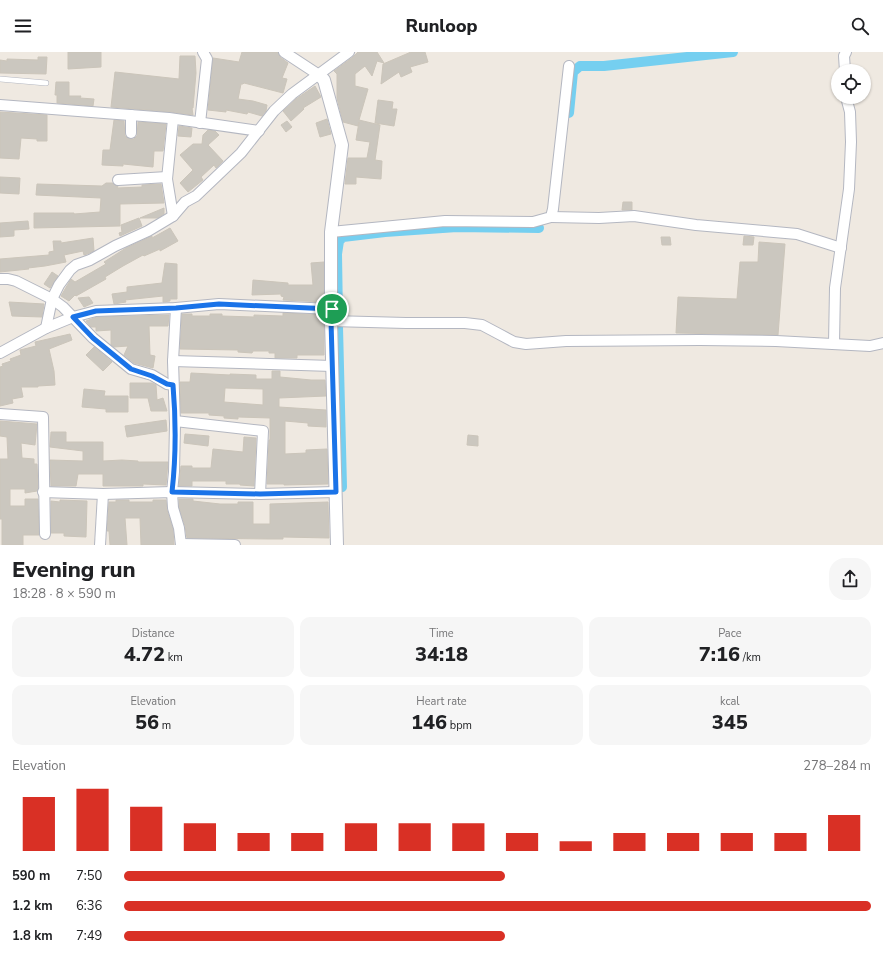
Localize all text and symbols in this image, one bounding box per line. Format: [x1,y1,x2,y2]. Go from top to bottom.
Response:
text: Runloop [406,14,477,38]
icon: menu [12,15,34,37]
icon: search [849,15,871,37]
map controls [831,64,871,104]
button: locate [831,64,871,104]
pin [315,292,349,326]
icon: arrive [321,298,343,320]
text: Evening run [12,555,136,585]
button: share [829,558,871,600]
text: 18:28 · 8 × 590 m [12,585,116,603]
text: Distance [132,626,175,641]
text: Time [429,626,454,641]
text: Pace [718,626,742,641]
text: 4.72 [124,641,165,668]
text: 34:18 [415,641,468,668]
text: 7:16 [699,641,740,668]
text: km [165,650,183,665]
text: /km [740,650,761,665]
text: Elevation [130,694,176,709]
text: Heart rate [416,694,467,709]
text: kcal [720,694,740,709]
text: 56 [135,709,159,736]
text: 146 [411,709,447,736]
text: 345 [712,709,748,736]
text: m [159,718,171,733]
text: bpm [447,718,472,733]
text: Elevation [12,757,66,775]
text: 278–284 m [803,757,871,775]
text: 590 m [12,867,50,885]
text: 7:50 [76,867,102,885]
text: 1.2 km [12,897,53,915]
text: 6:36 [76,897,102,915]
text: 1.8 km [12,927,53,945]
text: 7:49 [76,927,102,945]

